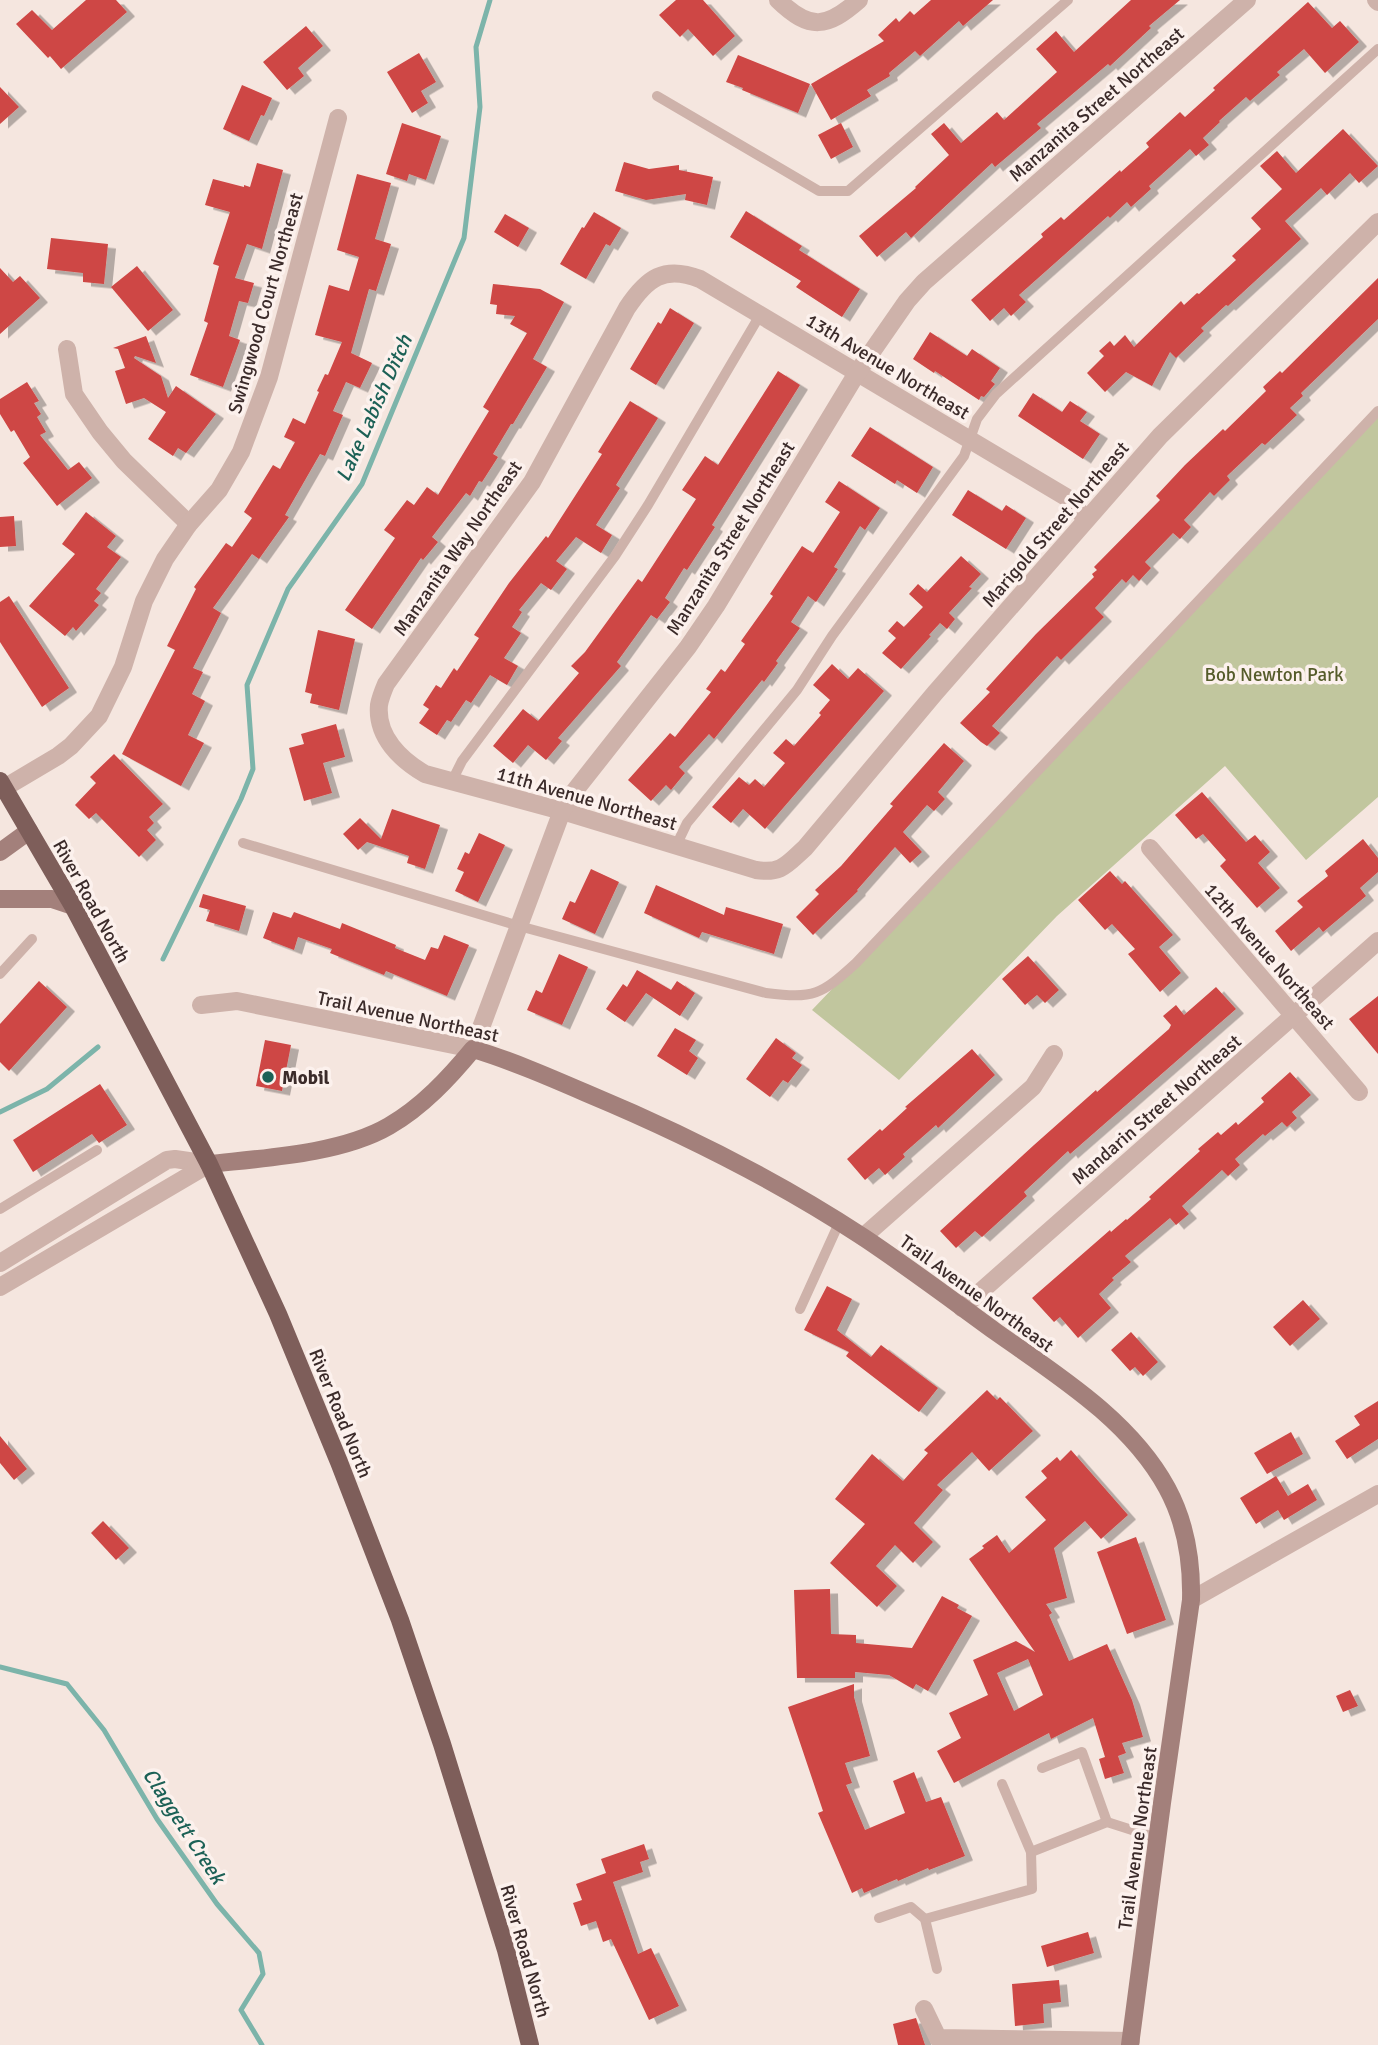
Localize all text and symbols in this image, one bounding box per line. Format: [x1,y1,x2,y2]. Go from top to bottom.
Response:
street label: Manzanita Street Northeast [1004,22,1189,187]
street label: Swingwood Court Northeast [223,190,309,416]
street label: 13th Avenue Northeast [801,309,974,425]
water label: Lake Labish Ditch [330,330,418,485]
street label: Manzanita Street Northeast [661,437,801,640]
street label: Marigold Street Northeast [977,437,1135,613]
street label: Manzanita Way Northeast [388,456,528,641]
park label: Bob Newton Park [1204,663,1344,687]
street label: 11th Avenue Northeast [494,762,680,836]
street label: River Road North [47,836,135,967]
street label: 12th Avenue Northeast [1199,878,1340,1035]
street label: Trail Avenue Northeast [315,986,501,1048]
street label: Mandarin Street Northeast [1067,1029,1247,1190]
place label: Mobil [282,1066,330,1090]
marker: Mobil [260,1069,276,1085]
street label: Trail Avenue Northeast [895,1230,1058,1358]
street label: River Road North [303,1345,377,1482]
street label: Trail Avenue Northeast [1113,1745,1163,1931]
water label: Claggett Creek [137,1763,232,1891]
street label: River Road North [495,1882,556,2021]

